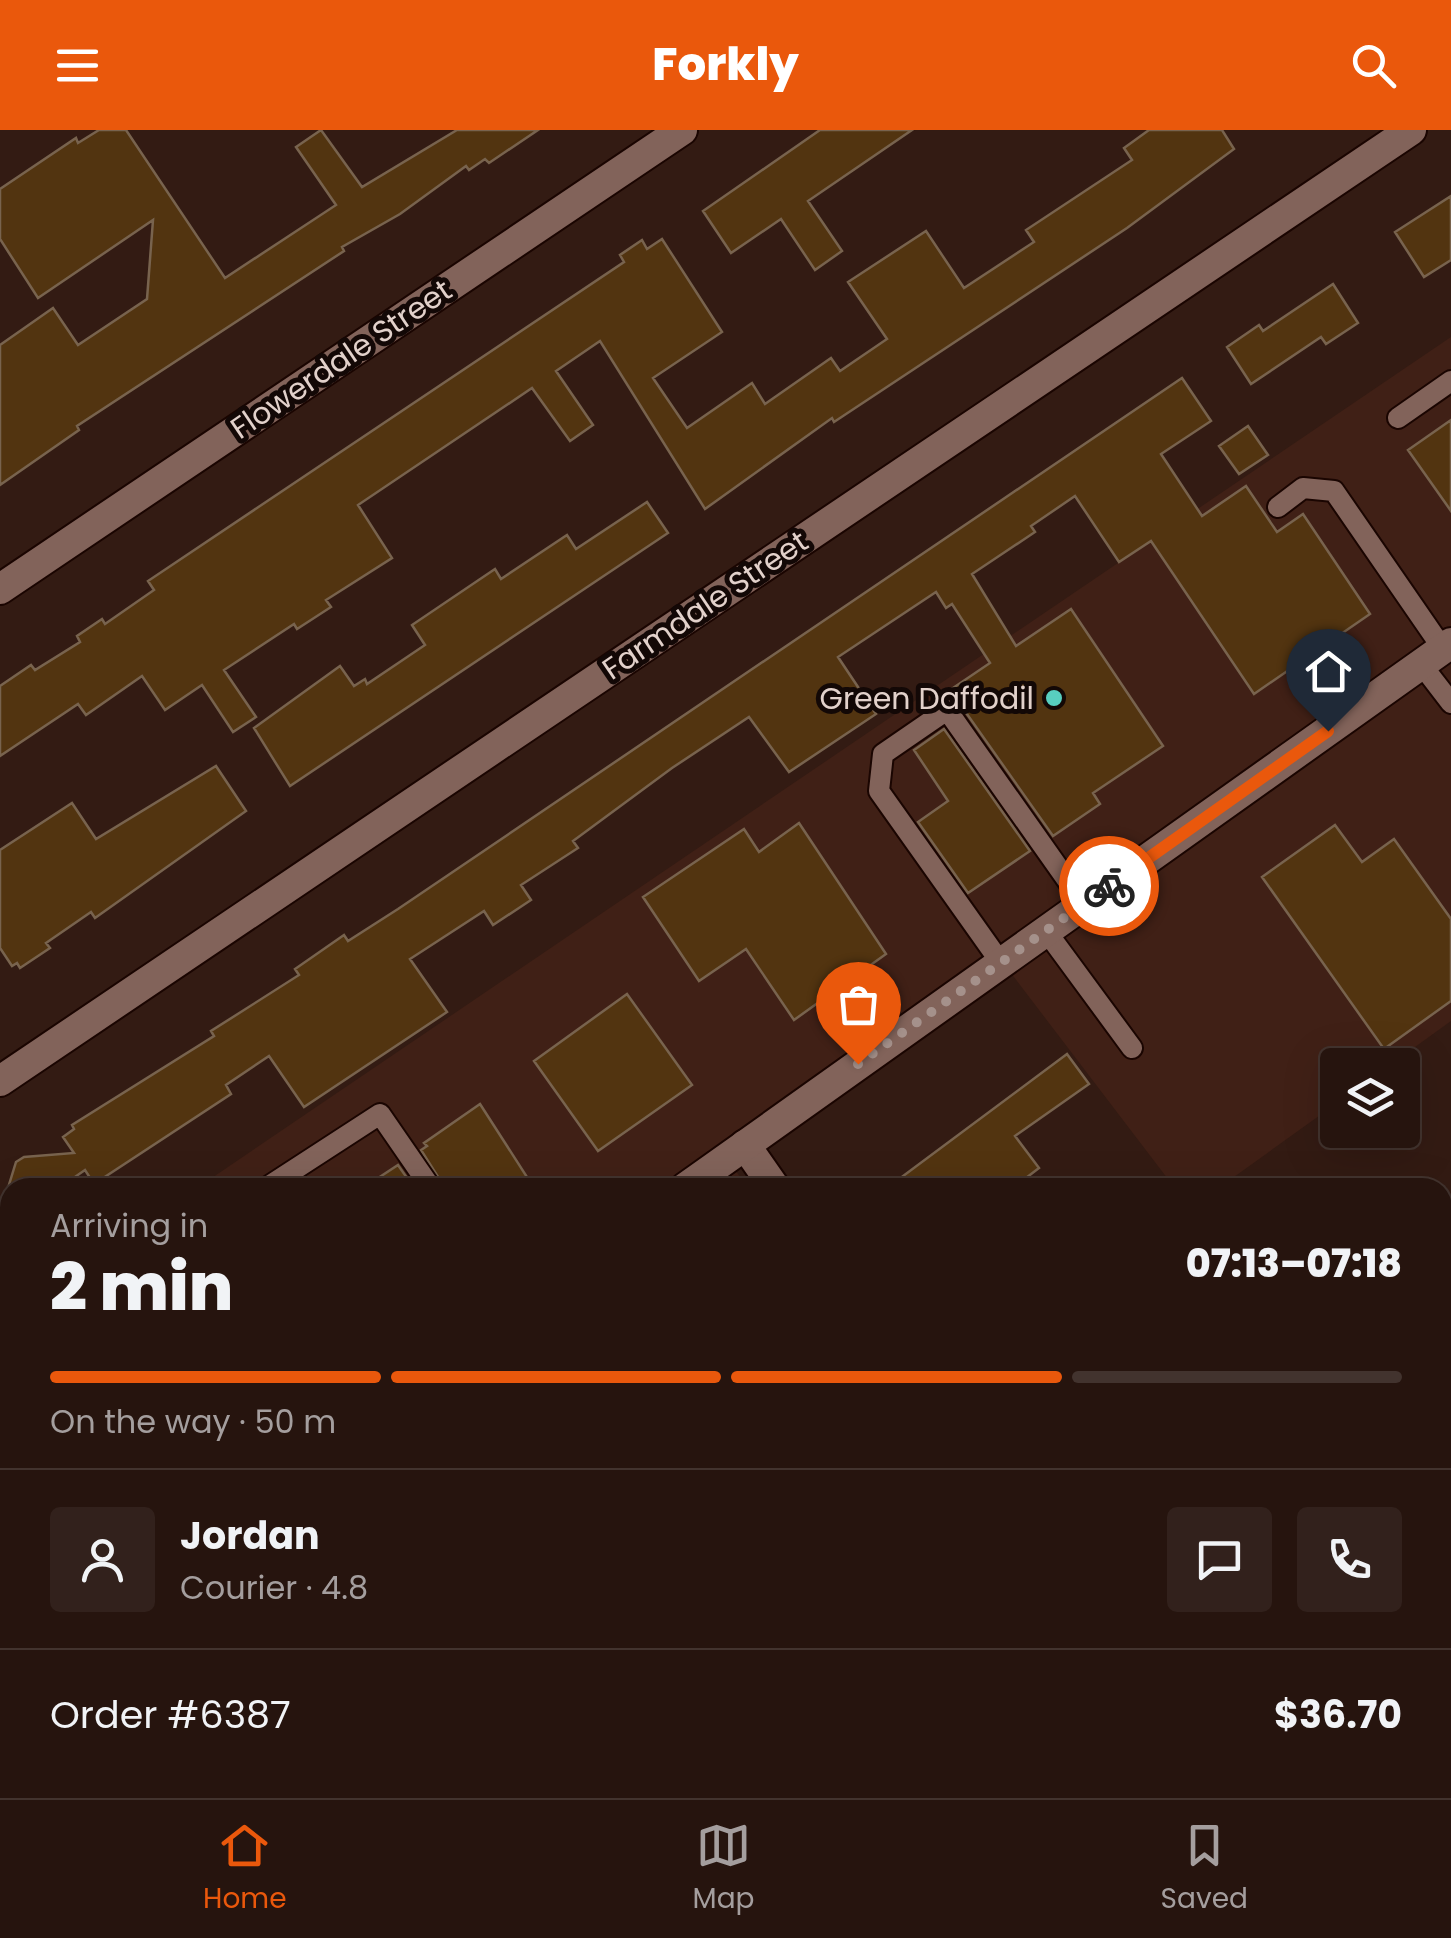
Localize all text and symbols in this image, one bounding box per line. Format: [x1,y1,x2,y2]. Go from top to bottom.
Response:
text: Forkly [652,33,799,96]
icon: menu [50,38,105,93]
icon: search [1346,38,1401,93]
street label: Flowerdale Street [222,269,460,449]
street label: Farmdale Street [594,520,816,690]
pin [1286,629,1371,732]
icon: home [1301,644,1356,699]
place label: Green Daffodil [820,677,1034,720]
marker: Green Daffodil [1043,687,1065,709]
courier [1059,836,1159,936]
icon: bike [1082,859,1137,914]
pin [816,962,901,1065]
icon: bag [831,977,886,1032]
map controls [1320,1048,1420,1148]
button: layers [1320,1048,1420,1148]
text: Arriving in [50,1203,208,1248]
text: 07:13–07:18 [1186,1237,1402,1290]
text: 2 min [50,1242,233,1333]
text: On the way · 50 m [50,1399,336,1444]
button: person [50,1507,155,1612]
button: chat [1167,1507,1272,1612]
button: phone [1297,1507,1402,1612]
text: Jordan [180,1509,320,1562]
text: Courier · 4.8 [180,1565,368,1610]
text: Order #6387 [50,1688,291,1741]
text: $36.70 [1274,1688,1402,1741]
tab: Home [203,1818,287,1920]
tab: Map [693,1818,755,1920]
tab: Saved [1161,1818,1248,1920]

